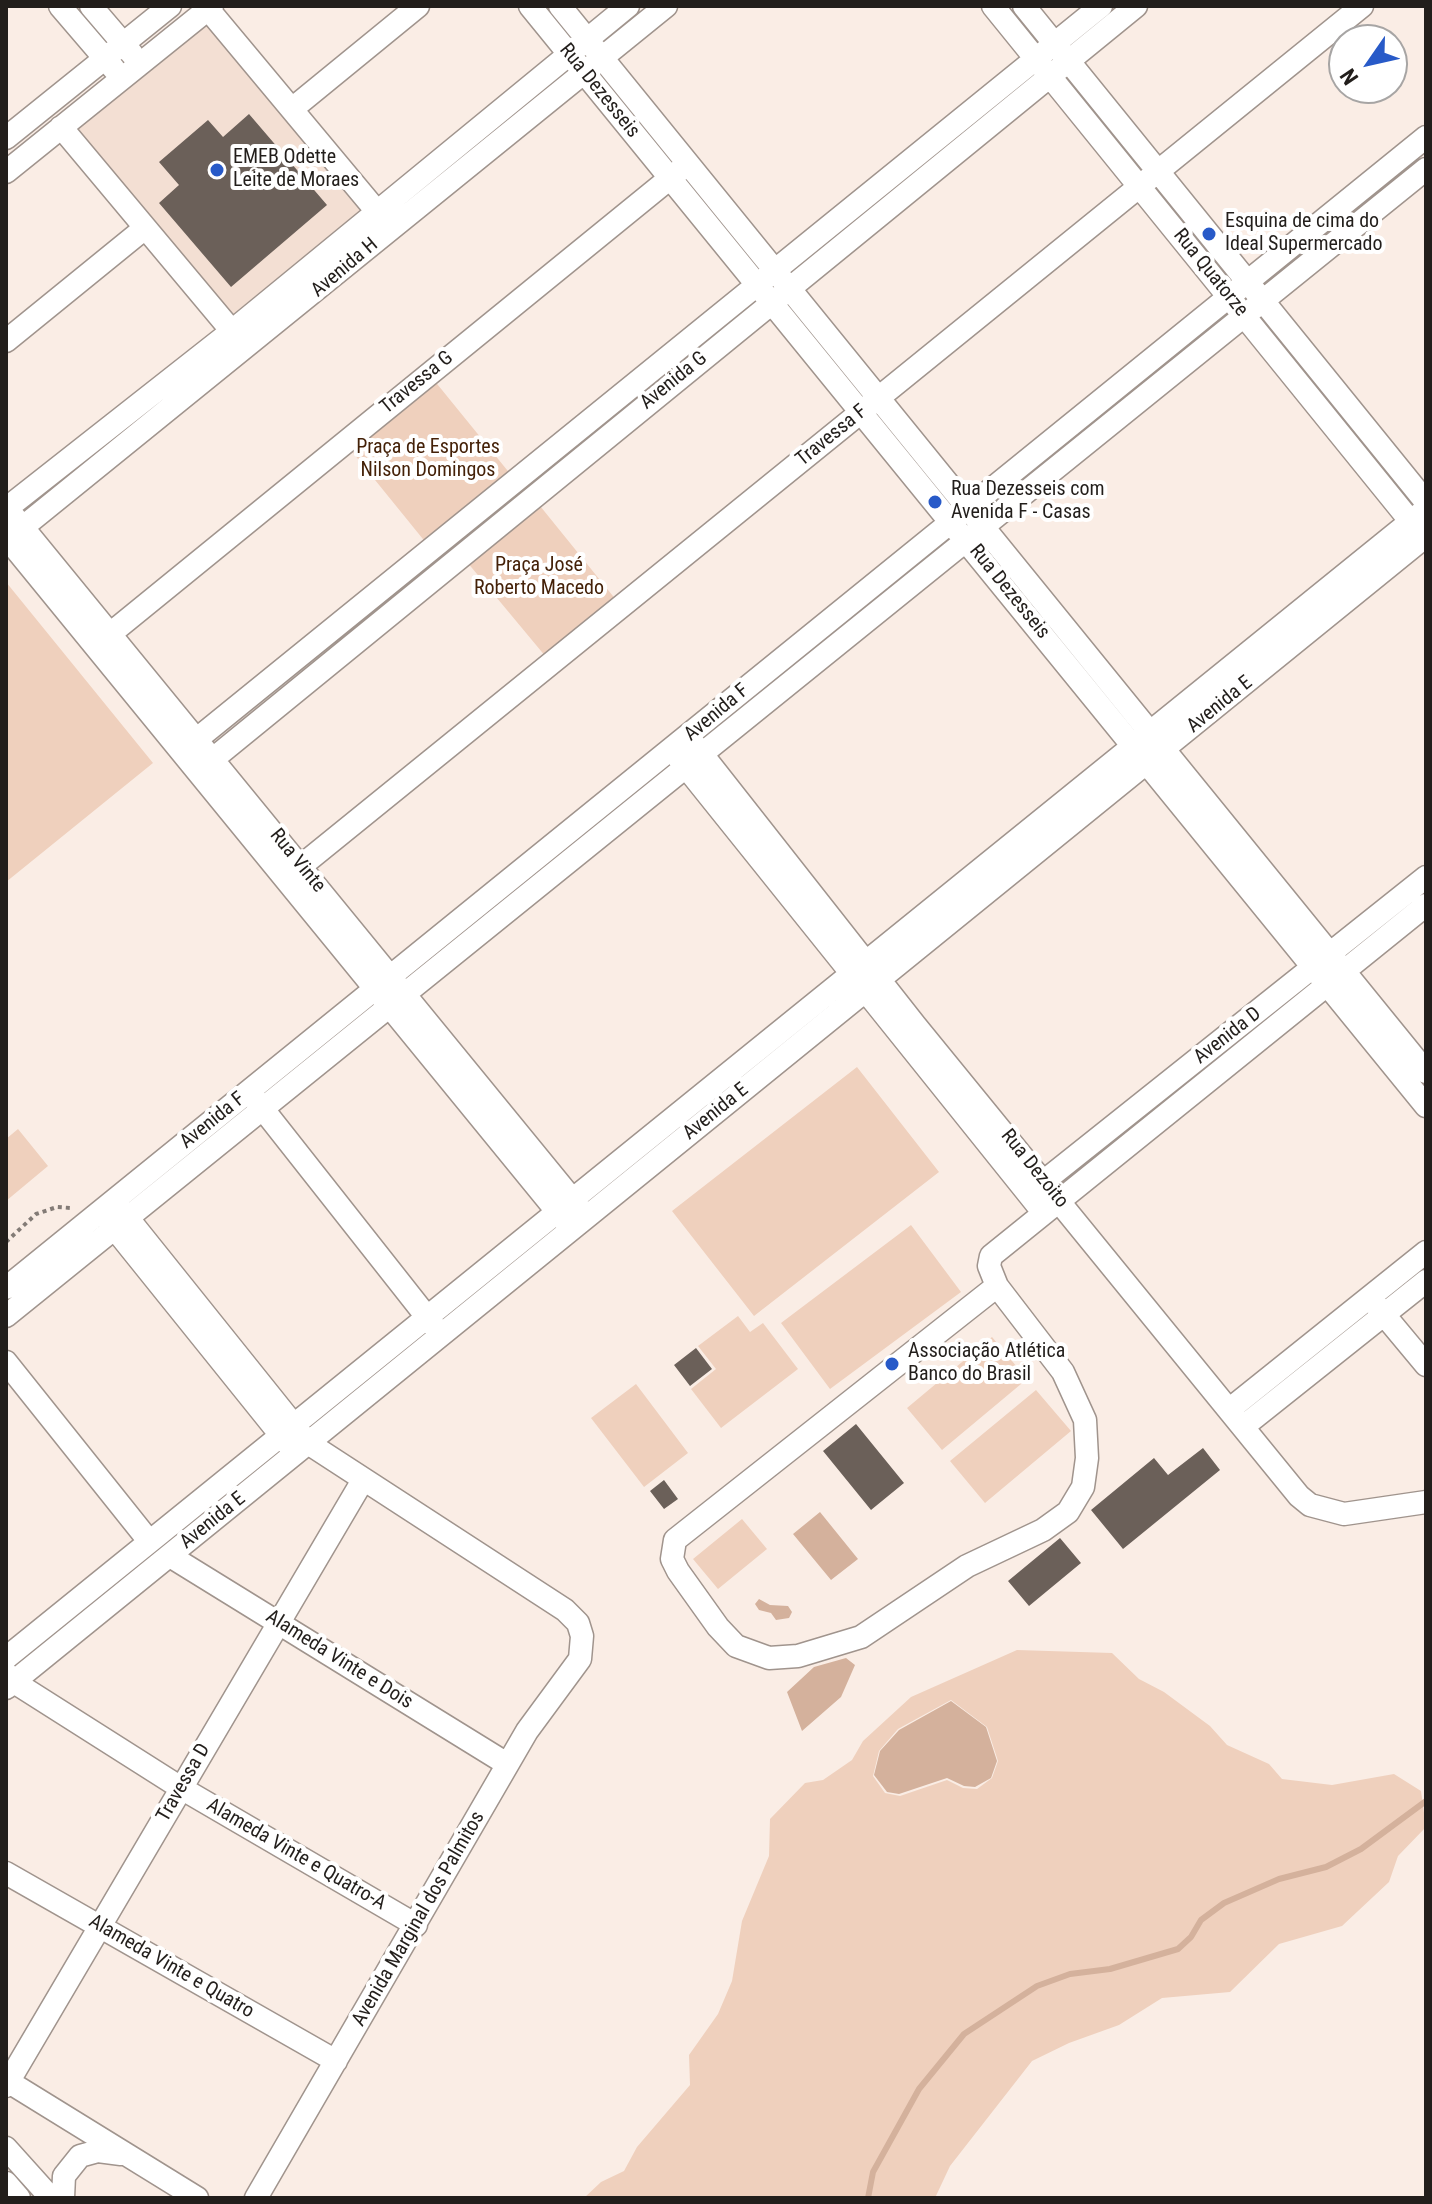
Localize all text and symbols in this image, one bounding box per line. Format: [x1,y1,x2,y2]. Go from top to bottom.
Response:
north arrow [1328,24,1408,104]
street label: Rua Dezesseis [554,39,644,143]
text: N [1335,64,1363,89]
place label: EMEB Odette Leite de Moraes [233,146,359,193]
marker: EMEB Odette Leite de Moraes [208,161,226,179]
place label: Esquina de cima do Ideal Supermercado [1225,210,1383,257]
street label: Rua Quatorze [1167,224,1253,322]
marker: Esquina de cima do Ideal Supermercado [1200,225,1218,243]
street label: Avenida H [307,233,383,303]
street label: Travessa G [376,346,458,420]
street label: Avenida G [636,347,712,415]
street label: Travessa F [792,400,872,472]
park label: Praça de Esportes Nilson Domingos [356,436,500,483]
place label: Rua Dezesseis com Avenida F - Casas [951,478,1104,525]
marker: Rua Dezesseis com Avenida F - Casas [926,493,944,511]
street label: Rua Dezesseis [964,540,1054,644]
park label: Praça José Roberto Macedo [474,554,604,601]
street label: Avenida E [1182,671,1258,739]
street label: Avenida F [680,679,754,747]
street label: Rua Vinte [264,824,330,898]
street label: Avenida D [1190,1002,1266,1070]
street label: Avenida E [678,1078,754,1146]
street label: Avenida F [176,1087,250,1155]
street label: Rua Dezoito [995,1125,1073,1213]
place label: Associação Atlética Banco do Brasil [908,1340,1065,1387]
marker: Associação Atlética Banco do Brasil [883,1355,901,1373]
street label: Avenida E [175,1487,251,1555]
street label: Alameda Vinte e Dois [261,1605,417,1715]
street label: Travessa D [152,1740,216,1826]
street label: Alameda Vinte e Quatro-A [202,1794,390,1916]
street label: Avenida Marginal dos Palmitos [348,1807,490,2031]
street label: Alameda Vinte e Quatro [84,1910,258,2024]

